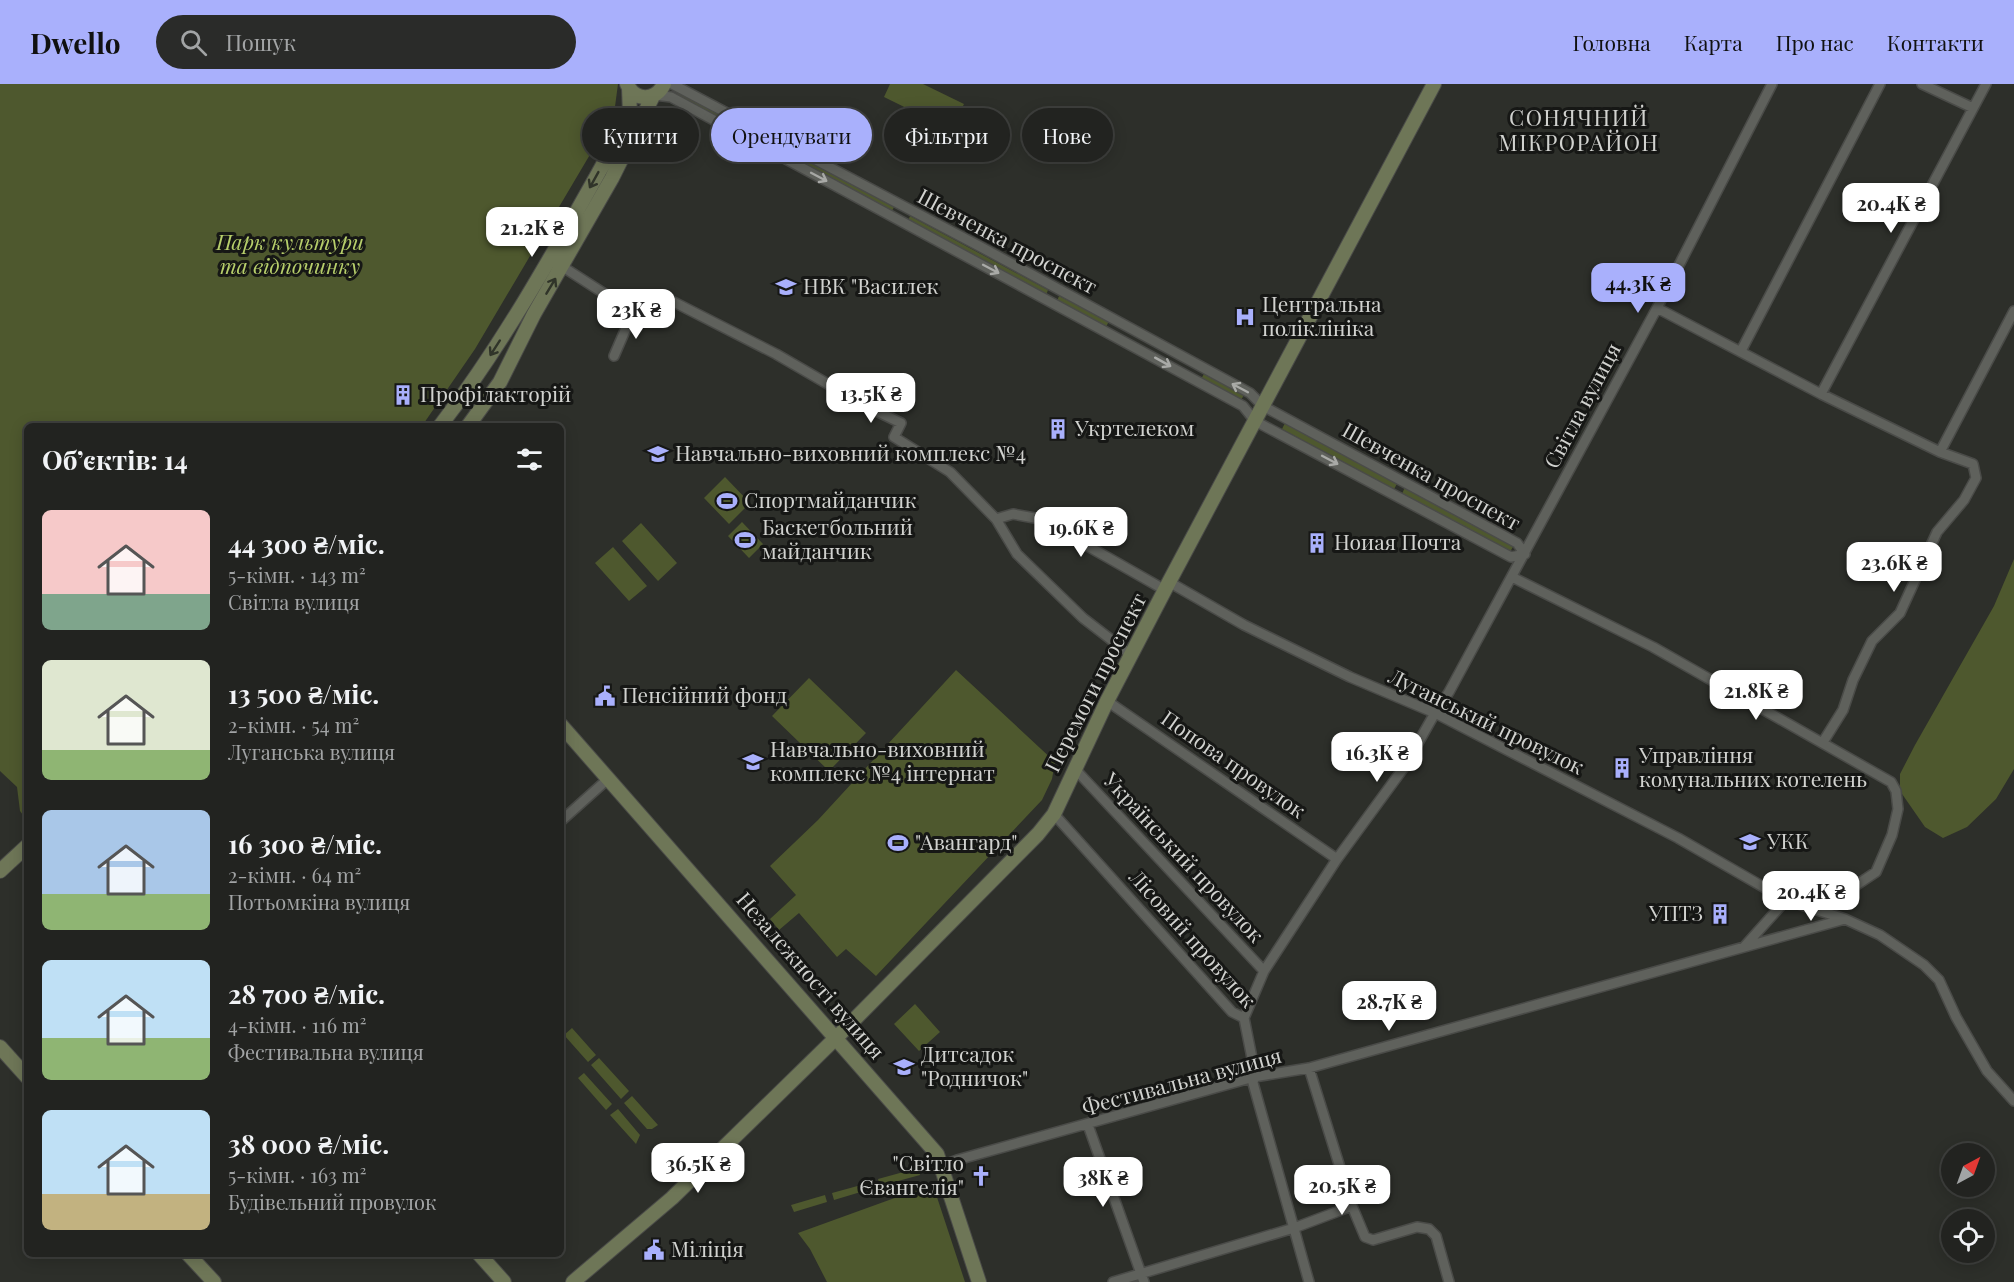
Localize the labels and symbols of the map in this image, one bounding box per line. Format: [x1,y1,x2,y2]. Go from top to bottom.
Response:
district label: СОНЯЧНИЙ МІКРОРАЙОН [1498,102,1660,157]
one-way arrow [588,171,600,188]
one-way arrow [810,172,828,183]
street label: Шевченка проспект [913,181,1103,299]
pin: 20.4K ₴ [1836,183,1946,234]
pin: 21.2K ₴ [477,207,587,258]
park label: Парк культури та відпочинку [215,227,364,279]
one-way arrow [982,263,999,275]
pin: 44.3K ₴ [1583,263,1693,314]
place label: НВК "Василек [803,271,939,299]
school or university icon: НВК "Василек [774,275,798,299]
one-way arrow [545,278,557,295]
pin: 23K ₴ [594,289,678,340]
place label: Центральна поліклініка [1262,289,1382,341]
hospital icon: Центральна поліклініка [1233,305,1257,329]
street label: Світла вулиця [1536,337,1626,473]
one-way arrow [489,339,501,356]
one-way arrow [1153,357,1171,368]
pin: 13.5K ₴ [816,373,926,424]
place label: Профілакторій [420,379,571,407]
one-way arrow [1232,382,1249,394]
building icon: Профілакторій [391,383,415,407]
place label: Укртелеком [1074,413,1195,441]
street label: Шевченка проспект [1338,415,1526,536]
building icon: Укртелеком [1046,417,1070,441]
place label: Навчально-виховний комплекс №4 [675,438,1026,466]
school or university icon: Навчально-виховний комплекс №4 [646,442,670,466]
one-way arrow [1321,454,1338,466]
place label: Спортмайданчик [744,485,916,513]
sports icon: Спортмайданчик [715,489,739,513]
pin: 19.6K ₴ [1026,507,1136,558]
place label: Баскетбольний майданчик [762,512,913,564]
place label: Ноиая Почта [1334,527,1462,555]
sports icon: Баскетбольний майданчик [733,528,757,552]
building icon: Ноиая Почта [1305,531,1329,555]
pin: 23.6K ₴ [1839,542,1949,593]
street label: Перемоги проспект [1037,588,1151,776]
street label: Луганський провулок [1384,660,1589,780]
pin: 21.8K ₴ [1701,670,1811,721]
place label: Пенсійний фонд [622,680,787,708]
public building icon: Пенсійний фонд [593,684,617,708]
street label: Попова провулок [1156,703,1312,824]
pin: 16.3K ₴ [1322,732,1432,783]
place label: Навчально-виховний комплекс №4 інтернат [770,734,995,786]
place label: Управління комунальних котелень [1638,740,1867,792]
school or university icon: Навчально-виховний комплекс №4 інтернат [741,750,765,774]
building icon: Управління комунальних котелень [1610,756,1634,780]
street label: Український провулок [1098,765,1271,948]
place label: УКК [1766,826,1809,854]
place label: "Авангард" [915,827,1017,855]
school or university icon: УКК [1738,830,1762,854]
sports icon: "Авангард" [886,831,910,855]
street label: Лісовий провулок [1123,862,1263,1013]
pin: 20.4K ₴ [1756,871,1866,922]
street label: Незалежності вулиця [731,885,892,1064]
place label: УПТЗ [1648,898,1703,926]
building icon: УПТЗ [1708,902,1732,926]
pin: 28.7K ₴ [1334,981,1444,1032]
place label: Дитсадок "Родничок" [921,1039,1028,1091]
street label: Фестивальна вулиця [1079,1040,1284,1120]
school or university icon: Дитсадок "Родничок" [892,1055,916,1079]
pin: 36.5K ₴ [643,1143,753,1194]
north arrow [1941,1143,1995,1197]
place label: "Світло Євангелія" [859,1148,964,1200]
pin: 38K ₴ [1061,1157,1145,1208]
church icon: "Світло Євангелія" [969,1164,993,1188]
pin: 20.5K ₴ [1287,1165,1397,1216]
place label: Міліція [671,1234,744,1262]
public building icon: Міліція [642,1238,666,1262]

